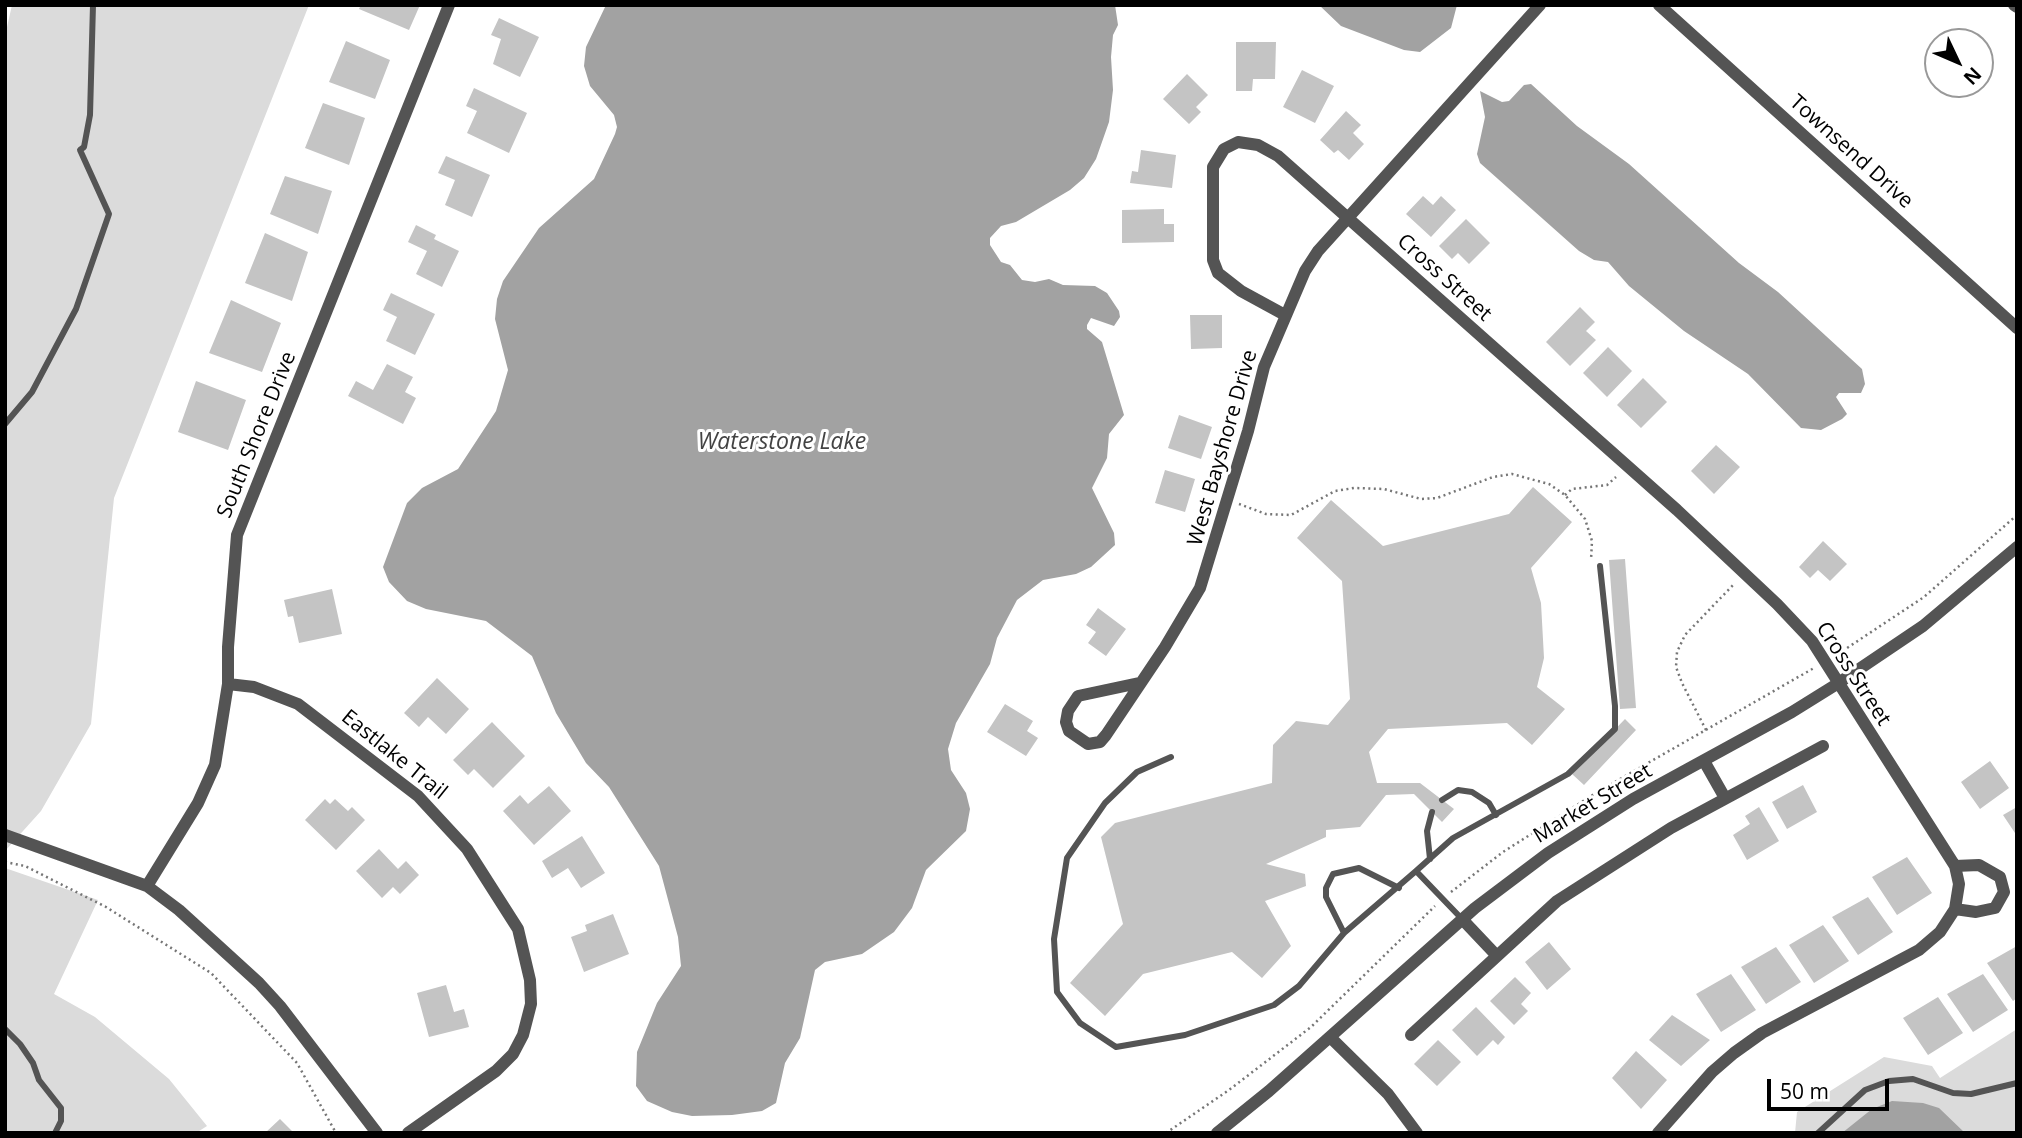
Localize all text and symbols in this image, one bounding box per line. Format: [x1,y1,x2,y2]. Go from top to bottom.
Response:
north arrow [1924,28,1994,98]
text: N [1958,62,1987,91]
street label: Townsend Drive [1784,90,1918,214]
street label: Cross Street [1392,229,1496,327]
street label: West Bayshore Drive [1183,347,1263,549]
street label: South Shore Drive [212,348,302,522]
water label: Waterstone Lake [698,428,866,456]
street label: Cross Street [1810,617,1896,731]
street label: Eastlake Trail [336,705,452,805]
street label: Market Street [1529,759,1657,849]
scale bar [1770,1064,1892,1108]
text: 50 m [1780,1077,1829,1105]

